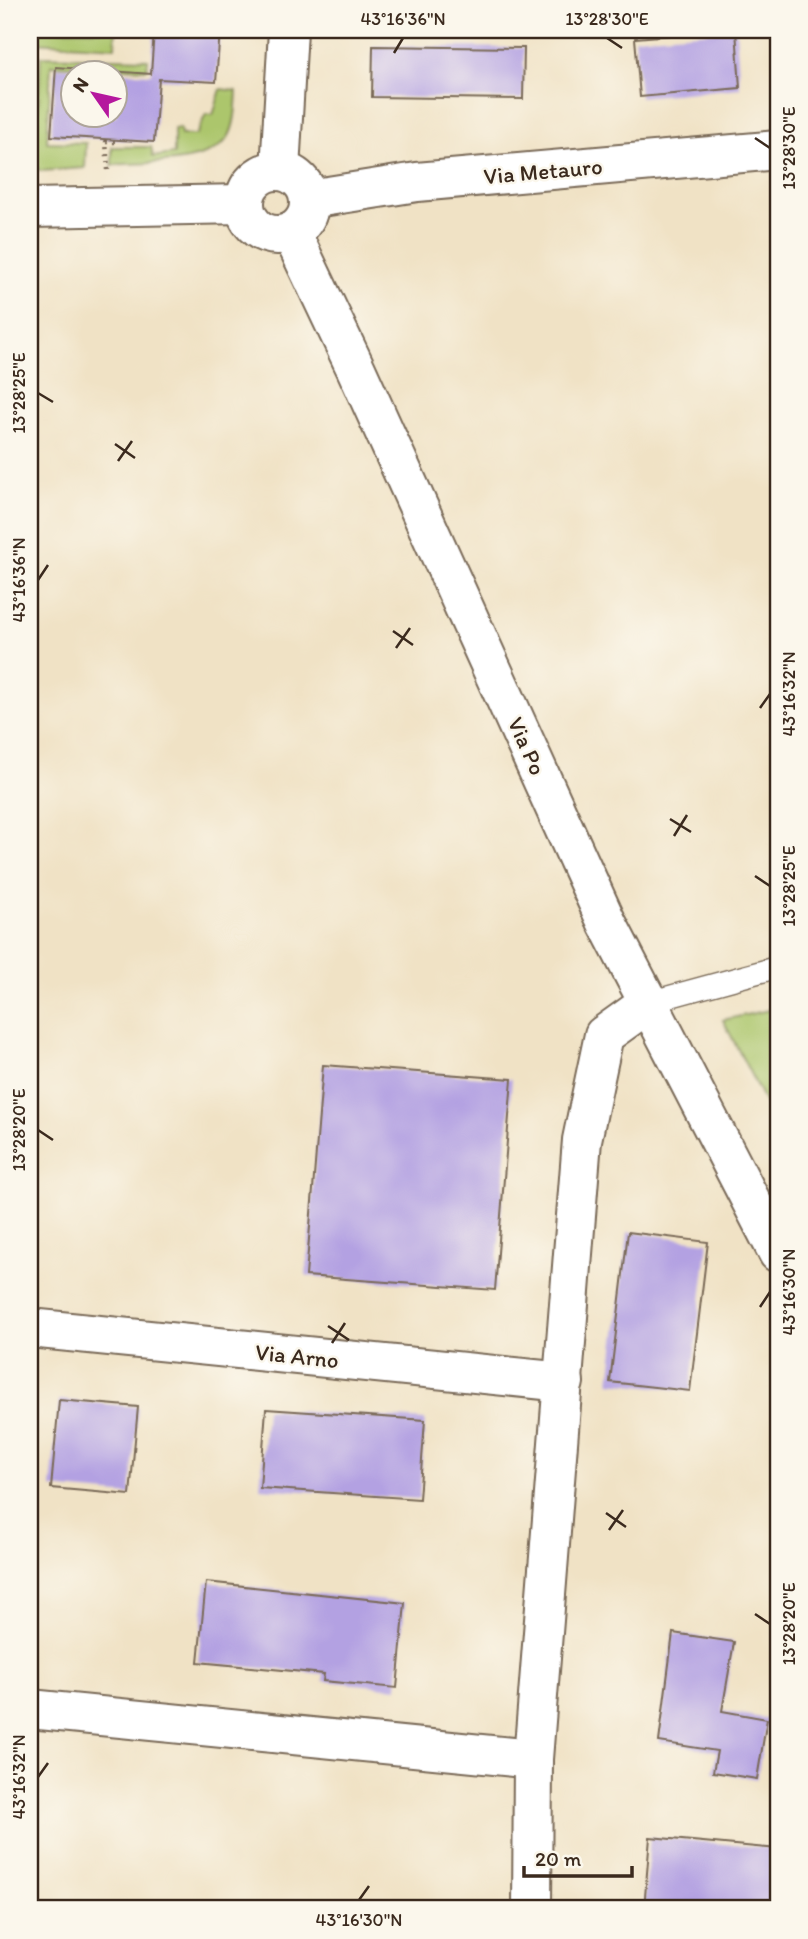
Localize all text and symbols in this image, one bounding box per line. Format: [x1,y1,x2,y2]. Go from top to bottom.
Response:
text: 43°16'36"N [360,8,446,30]
text: 13°28'30"E [565,8,649,30]
north arrow [60,60,130,130]
text: N [67,73,93,97]
text: 13°28'30"E [778,106,800,190]
street label: Via Metauro [482,152,604,190]
text: 13°28'25"E [8,352,30,434]
text: 43°16'36"N [8,537,30,623]
text: 43°16'32"N [778,651,800,737]
street label: Via Po [502,713,552,779]
text: 13°28'25"E [778,845,800,927]
text: 13°28'20"E [8,1088,30,1172]
text: 43°16'30"N [778,1249,800,1335]
street label: Via Arno [254,1338,340,1374]
text: 13°28'20"E [778,1582,800,1666]
text: 43°16'32"N [8,1734,30,1820]
scale bar [524,1834,633,1878]
text: 20 m [535,1846,582,1871]
text: 43°16'30"N [316,1909,402,1931]

